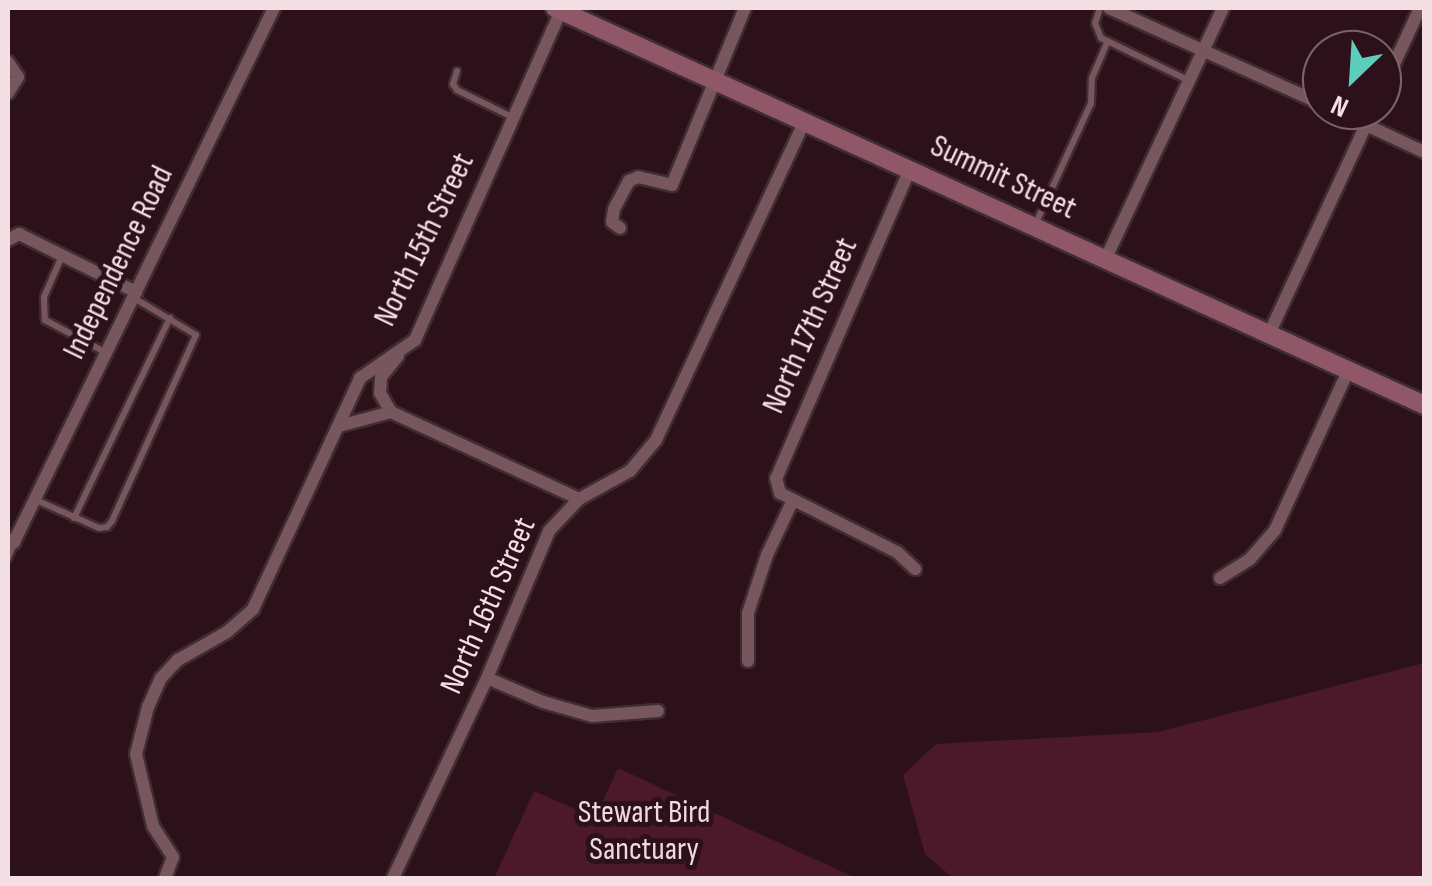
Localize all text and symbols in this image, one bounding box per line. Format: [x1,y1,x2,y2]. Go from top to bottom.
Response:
north arrow [1302,30,1402,130]
text: N [1326,88,1354,124]
street label: Summit Street [924,128,1082,228]
street label: North 15th Street [367,147,483,333]
street label: Independence Road [56,160,182,366]
street label: North 17th Street [755,232,867,420]
street label: North 16th Street [433,512,545,700]
park label: Stewart Bird Sanctuary [578,795,710,870]

